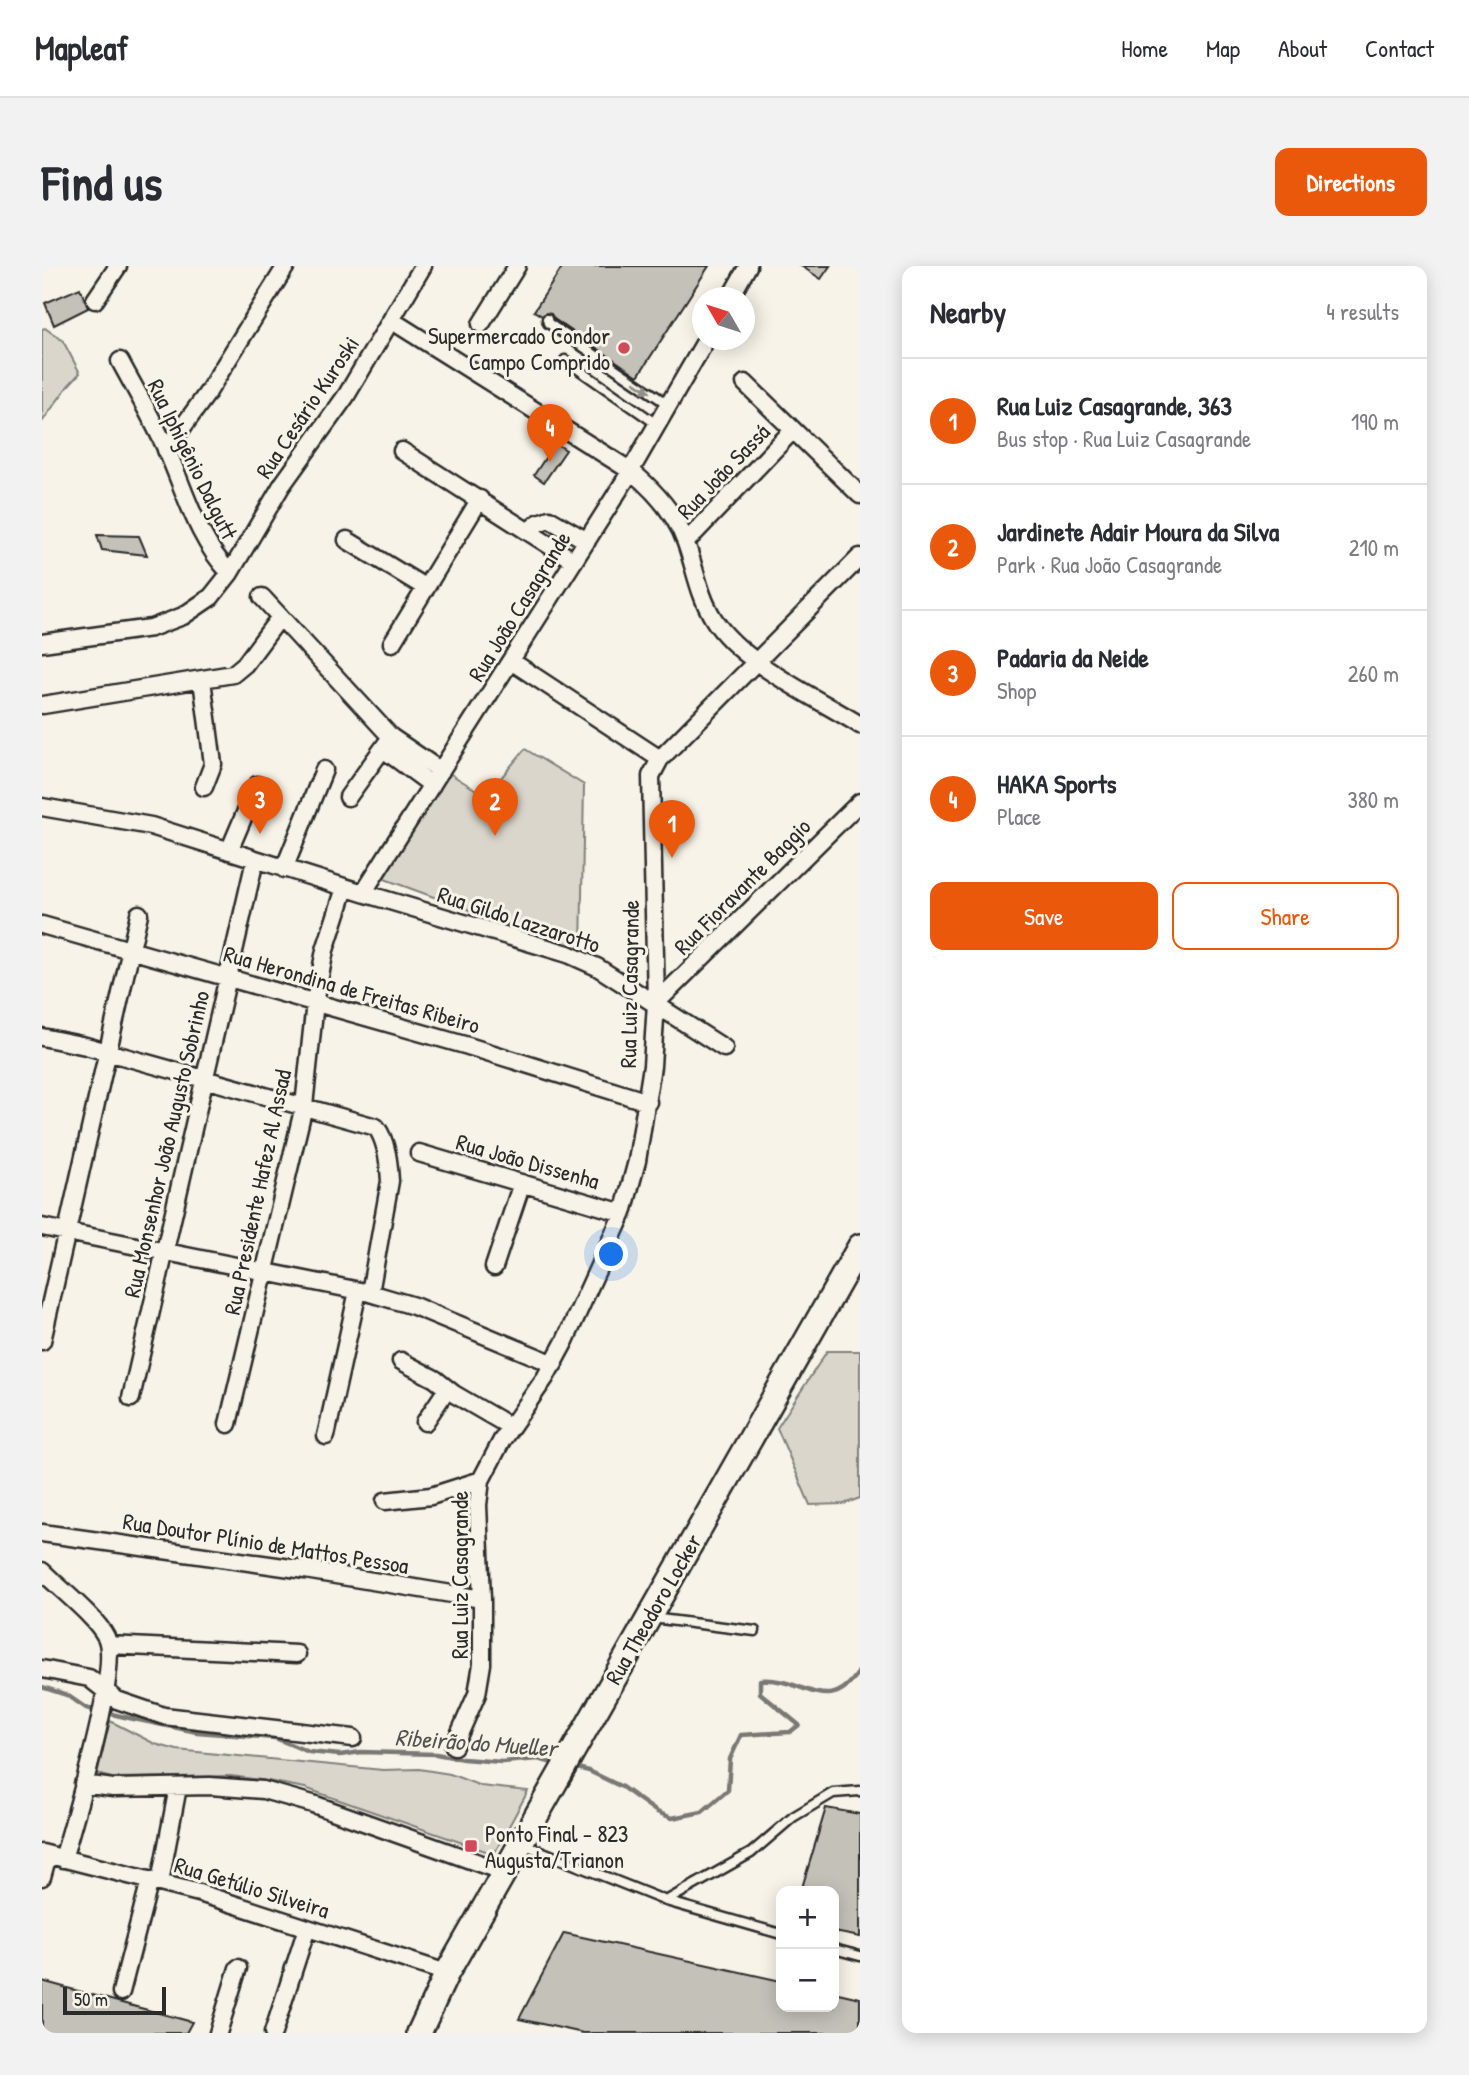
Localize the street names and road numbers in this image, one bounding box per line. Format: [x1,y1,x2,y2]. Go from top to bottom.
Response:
street label: Rua Cesário Kuroski [248,330,366,484]
street label: Rua Iphigênio Dalgutt [141,374,246,545]
street label: Rua João Sassá [670,416,776,526]
street label: Rua João Casagrande [460,525,578,687]
street label: Rua Fioravante Baggio [667,811,817,961]
street label: Rua Gildo Lazzarotto [434,878,604,960]
street label: Rua Luiz Casagrande [612,900,646,1068]
street label: Rua Herondina de Freitas Ribeiro [220,938,484,1040]
street label: Rua Monsenhor João Augusto Sobrinho [116,988,216,1300]
street label: Rua Presidente Hafez Al Assad [216,1067,298,1317]
street label: Rua João Dissenha [453,1126,603,1196]
street label: Rua Luiz Casagrande [444,1491,475,1659]
street label: Rua Doutor Plínio de Mattos Pessoa [121,1505,411,1581]
street label: Rua Theodoro Locker [597,1528,709,1690]
street label: Rua Getúlio Silveira [171,1849,333,1925]

